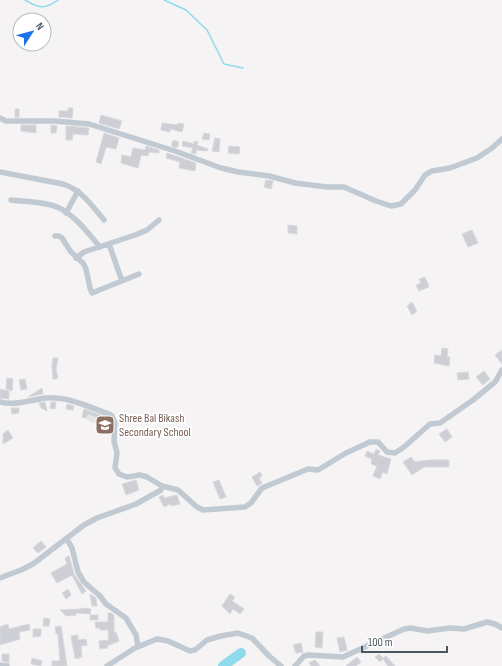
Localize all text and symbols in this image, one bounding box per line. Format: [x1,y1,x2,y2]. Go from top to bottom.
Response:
north arrow [12,12,52,52]
text: N [33,20,47,33]
place label: Shree Bal Bikash Secondary School [119,411,191,440]
school or university icon: Shree Bal Bikash Secondary School [94,414,116,436]
scale bar [362,628,447,654]
text: 100 m [368,635,393,650]

